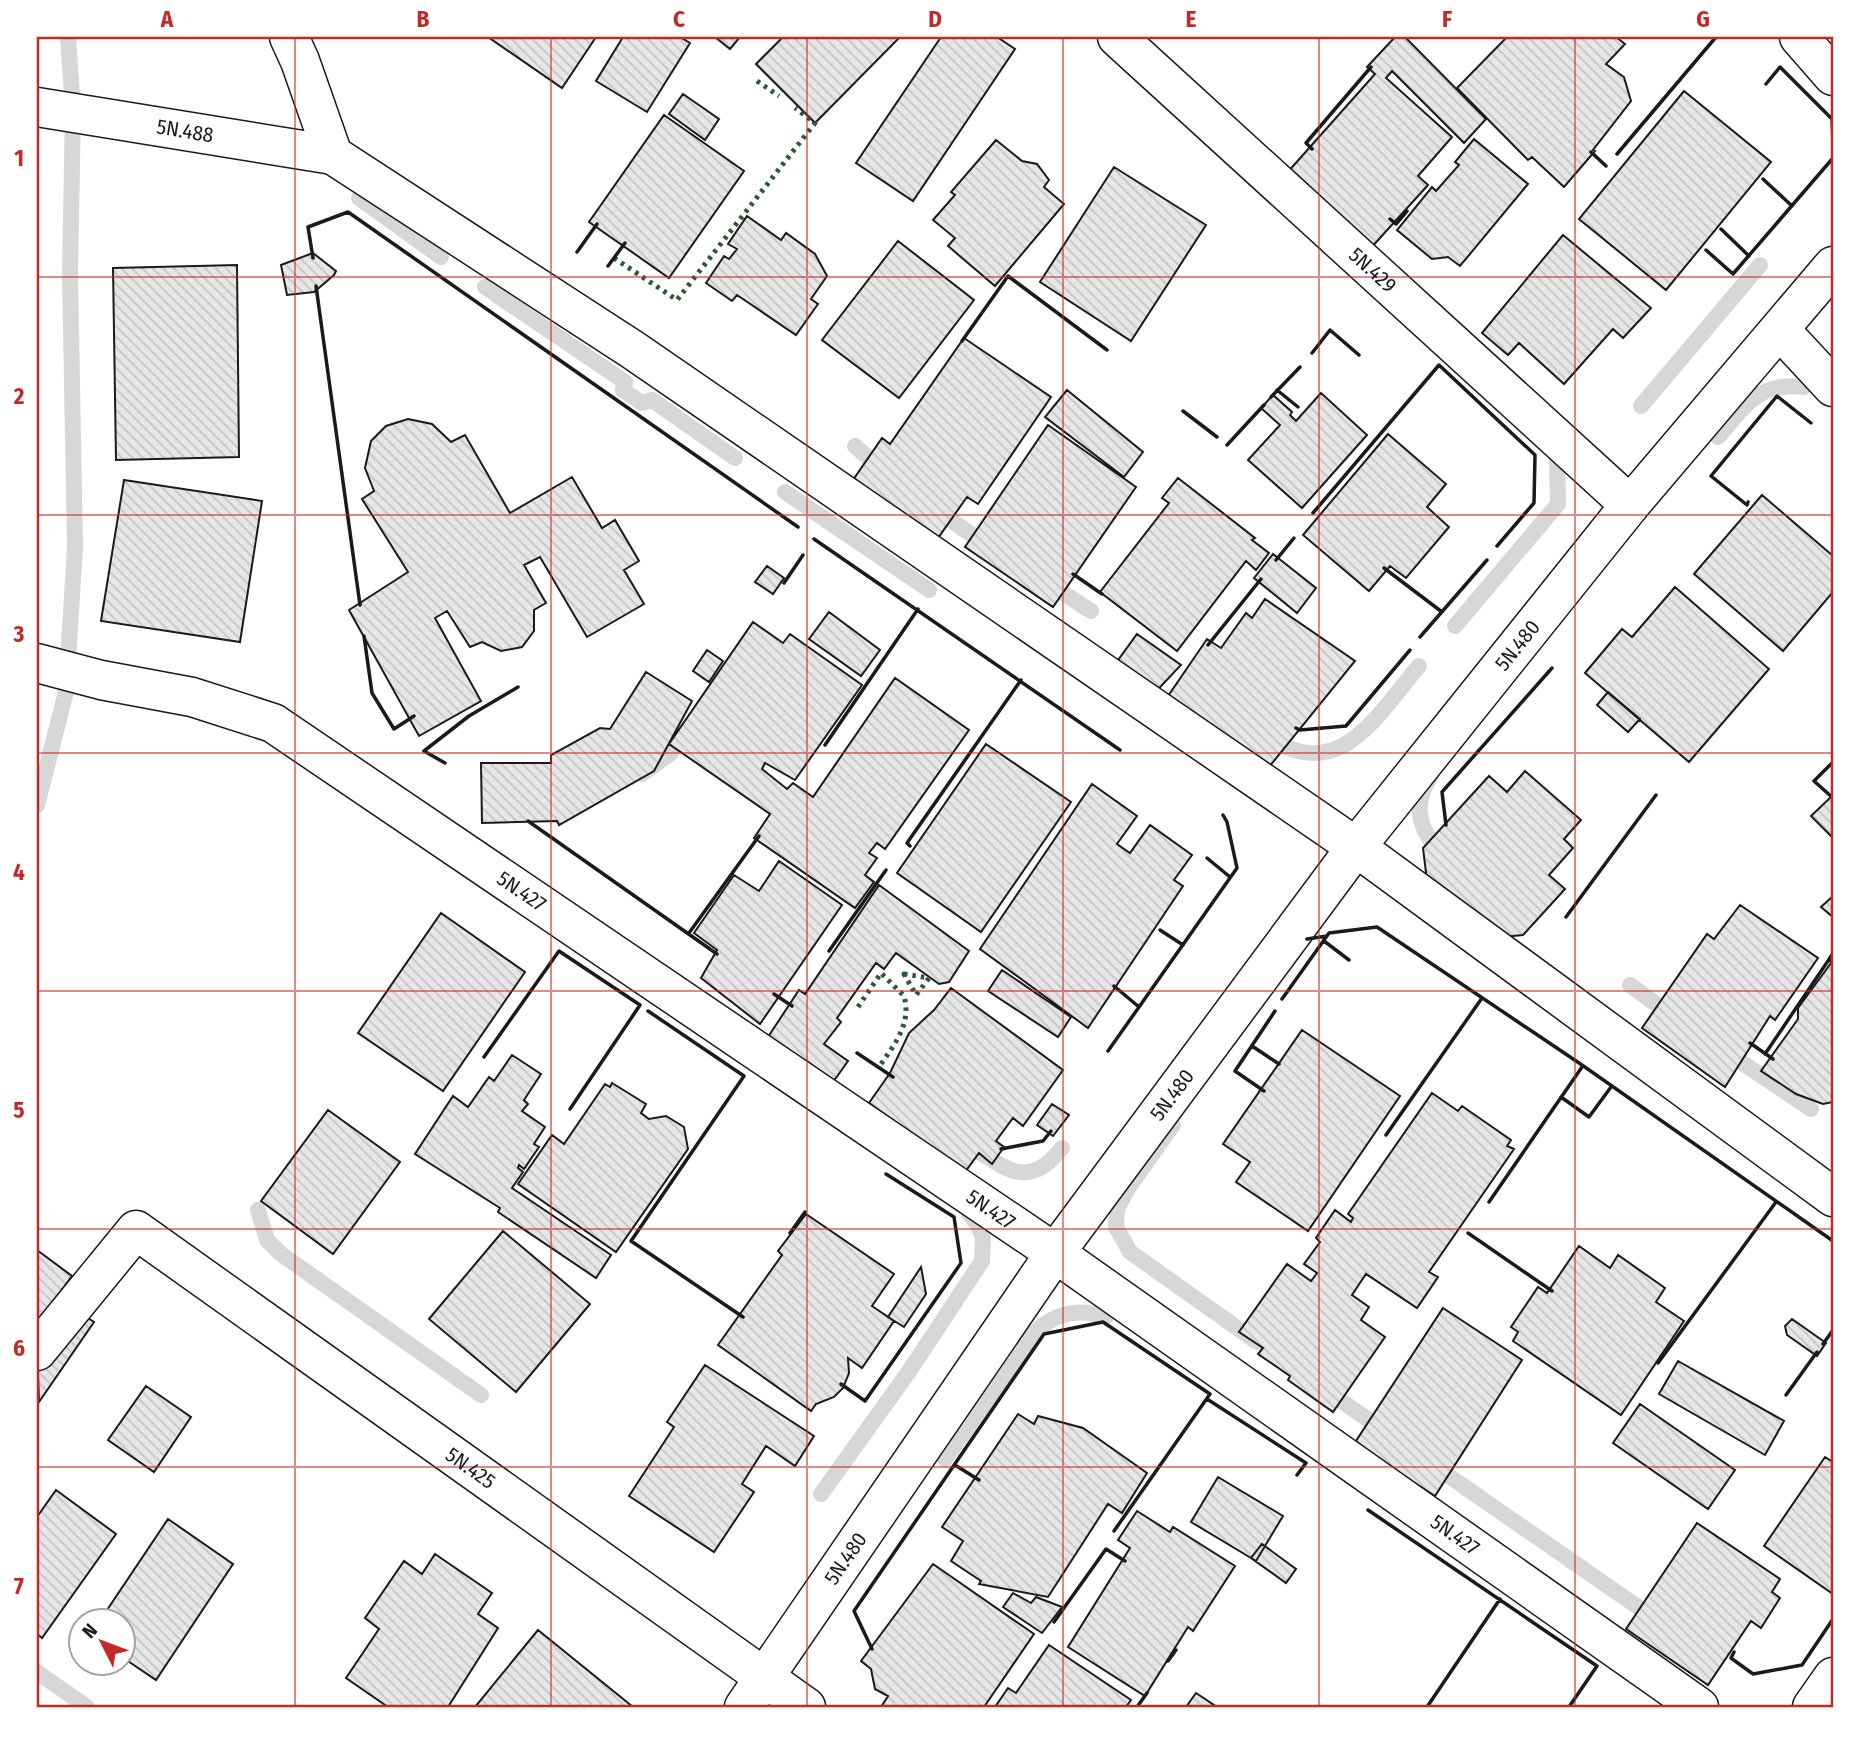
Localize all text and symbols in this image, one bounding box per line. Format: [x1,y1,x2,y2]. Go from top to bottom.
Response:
text: A [160,5,174,33]
text: B [417,5,430,33]
text: C [673,5,685,33]
text: D [928,5,942,33]
text: E [1186,5,1197,33]
text: F [1442,5,1452,33]
text: G [1696,5,1710,33]
street label: 5N.488 [155,114,215,148]
text: 1 [14,144,24,172]
street label: 5N.429 [1343,242,1402,298]
text: 2 [13,382,25,410]
street label: 5N.480 [1489,615,1546,676]
text: 3 [13,620,25,648]
text: 4 [13,858,25,886]
street label: 5N.427 [492,866,551,917]
street label: 5N.480 [1144,1064,1200,1126]
text: 5 [13,1096,25,1124]
street label: 5N.427 [961,1184,1020,1235]
text: 6 [13,1334,25,1362]
street label: 5N.425 [441,1442,500,1495]
street label: 5N.427 [1426,1509,1484,1561]
street label: 5N.480 [819,1527,873,1590]
text: 7 [14,1572,24,1600]
north arrow [66,1608,136,1678]
text: N [77,1619,102,1643]

